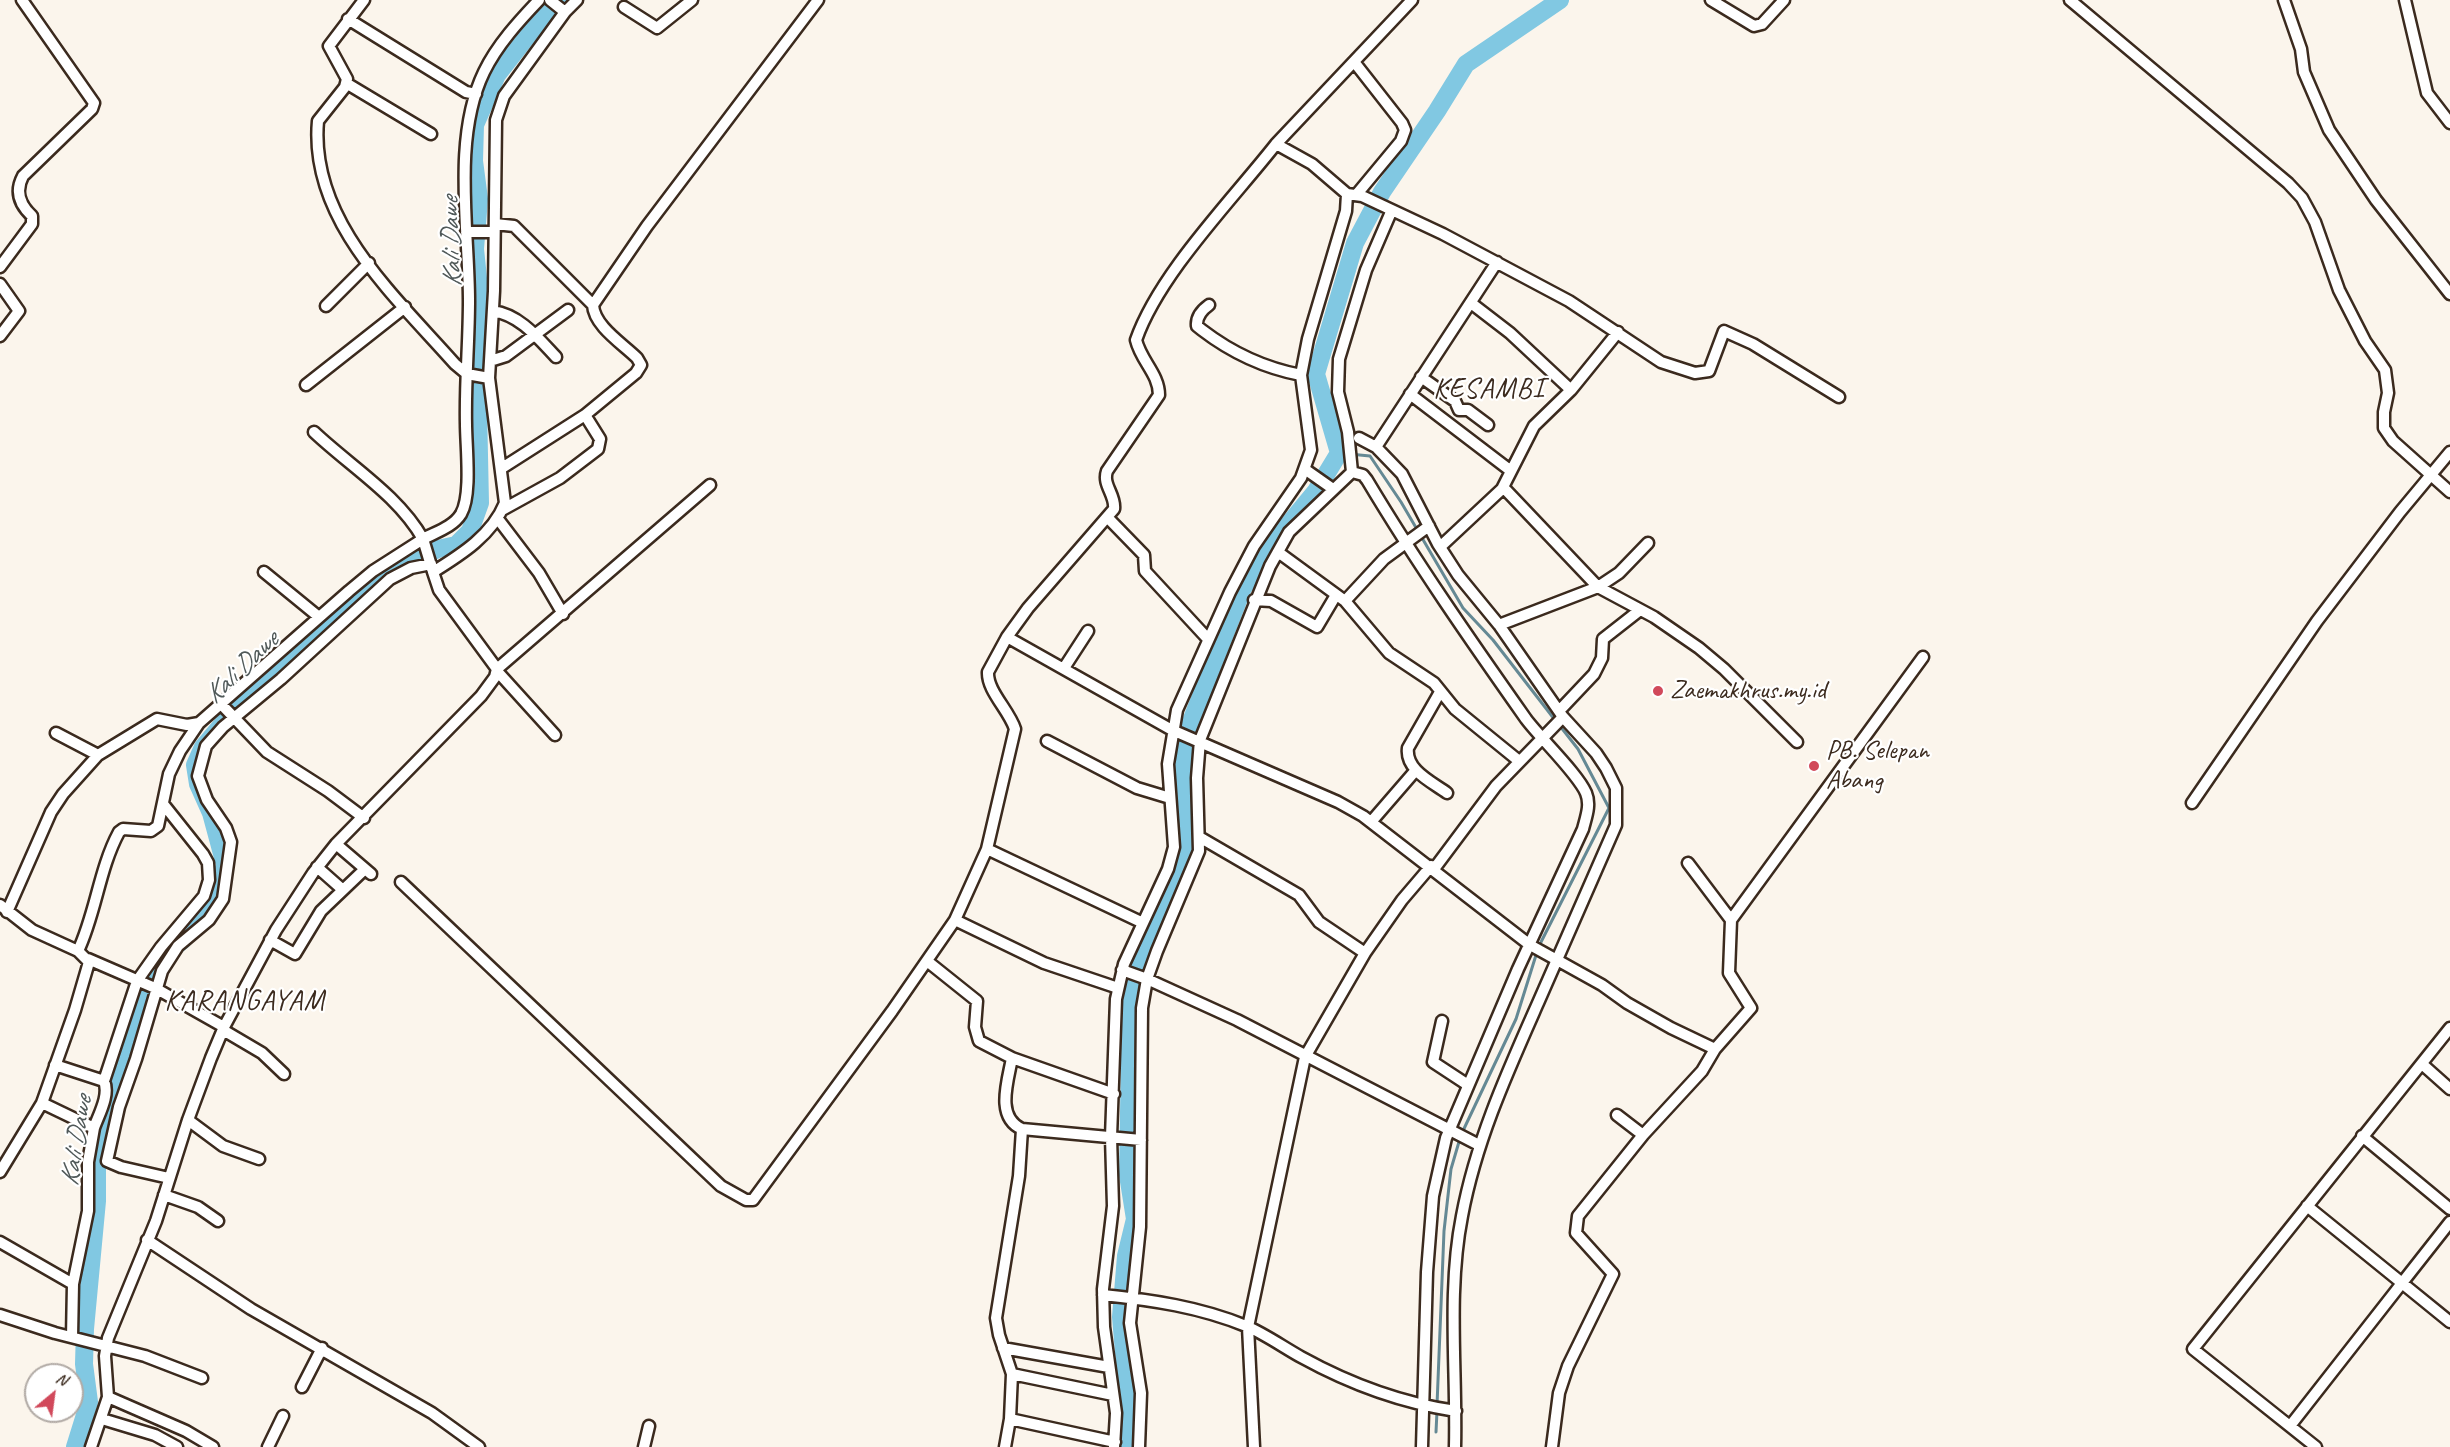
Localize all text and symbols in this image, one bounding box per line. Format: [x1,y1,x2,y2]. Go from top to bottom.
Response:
water label: Kali Dawe [434,196,470,288]
district label: KESAMBI [1434,373,1544,407]
water label: Kali Dawe [198,625,286,711]
place label: Zaemakhrus.my.id [1670,675,1826,707]
marker: Zaemakhrus.my.id [1651,684,1665,698]
place label: PB. Selepan Abang [1826,735,1929,796]
marker: PB. Selepan Abang [1807,759,1821,773]
district label: KARANGAYAM [166,985,324,1019]
water label: Kali Dawe [54,1094,100,1188]
north arrow [24,1363,84,1423]
text: N [53,1368,71,1390]

